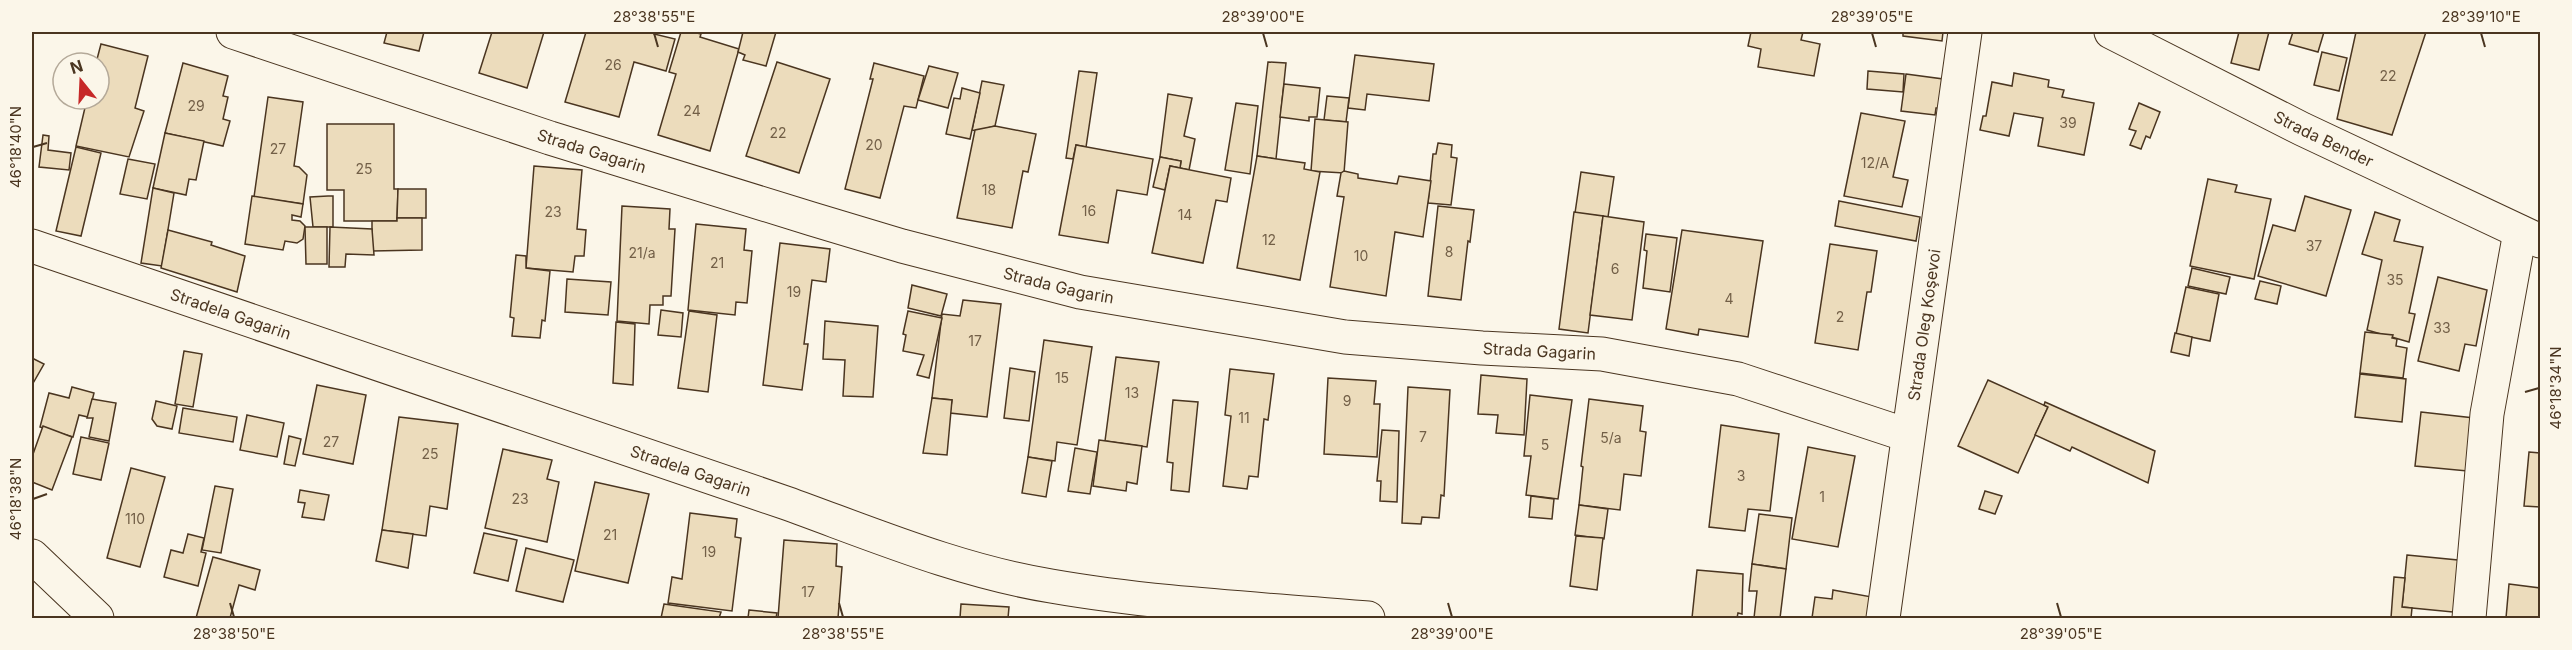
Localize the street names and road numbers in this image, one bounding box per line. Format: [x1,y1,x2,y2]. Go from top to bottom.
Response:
street label: Strada Bender [2270,106,2377,171]
street label: Strada Gagarin [535,124,649,177]
street label: Strada Oleg Koşevoi [1904,248,1945,402]
street label: Strada Gagarin [1001,263,1115,308]
street label: Stradela Gagarin [168,284,294,344]
street label: Strada Gagarin [1482,338,1596,364]
street label: Stradela Gagarin [628,441,754,500]

